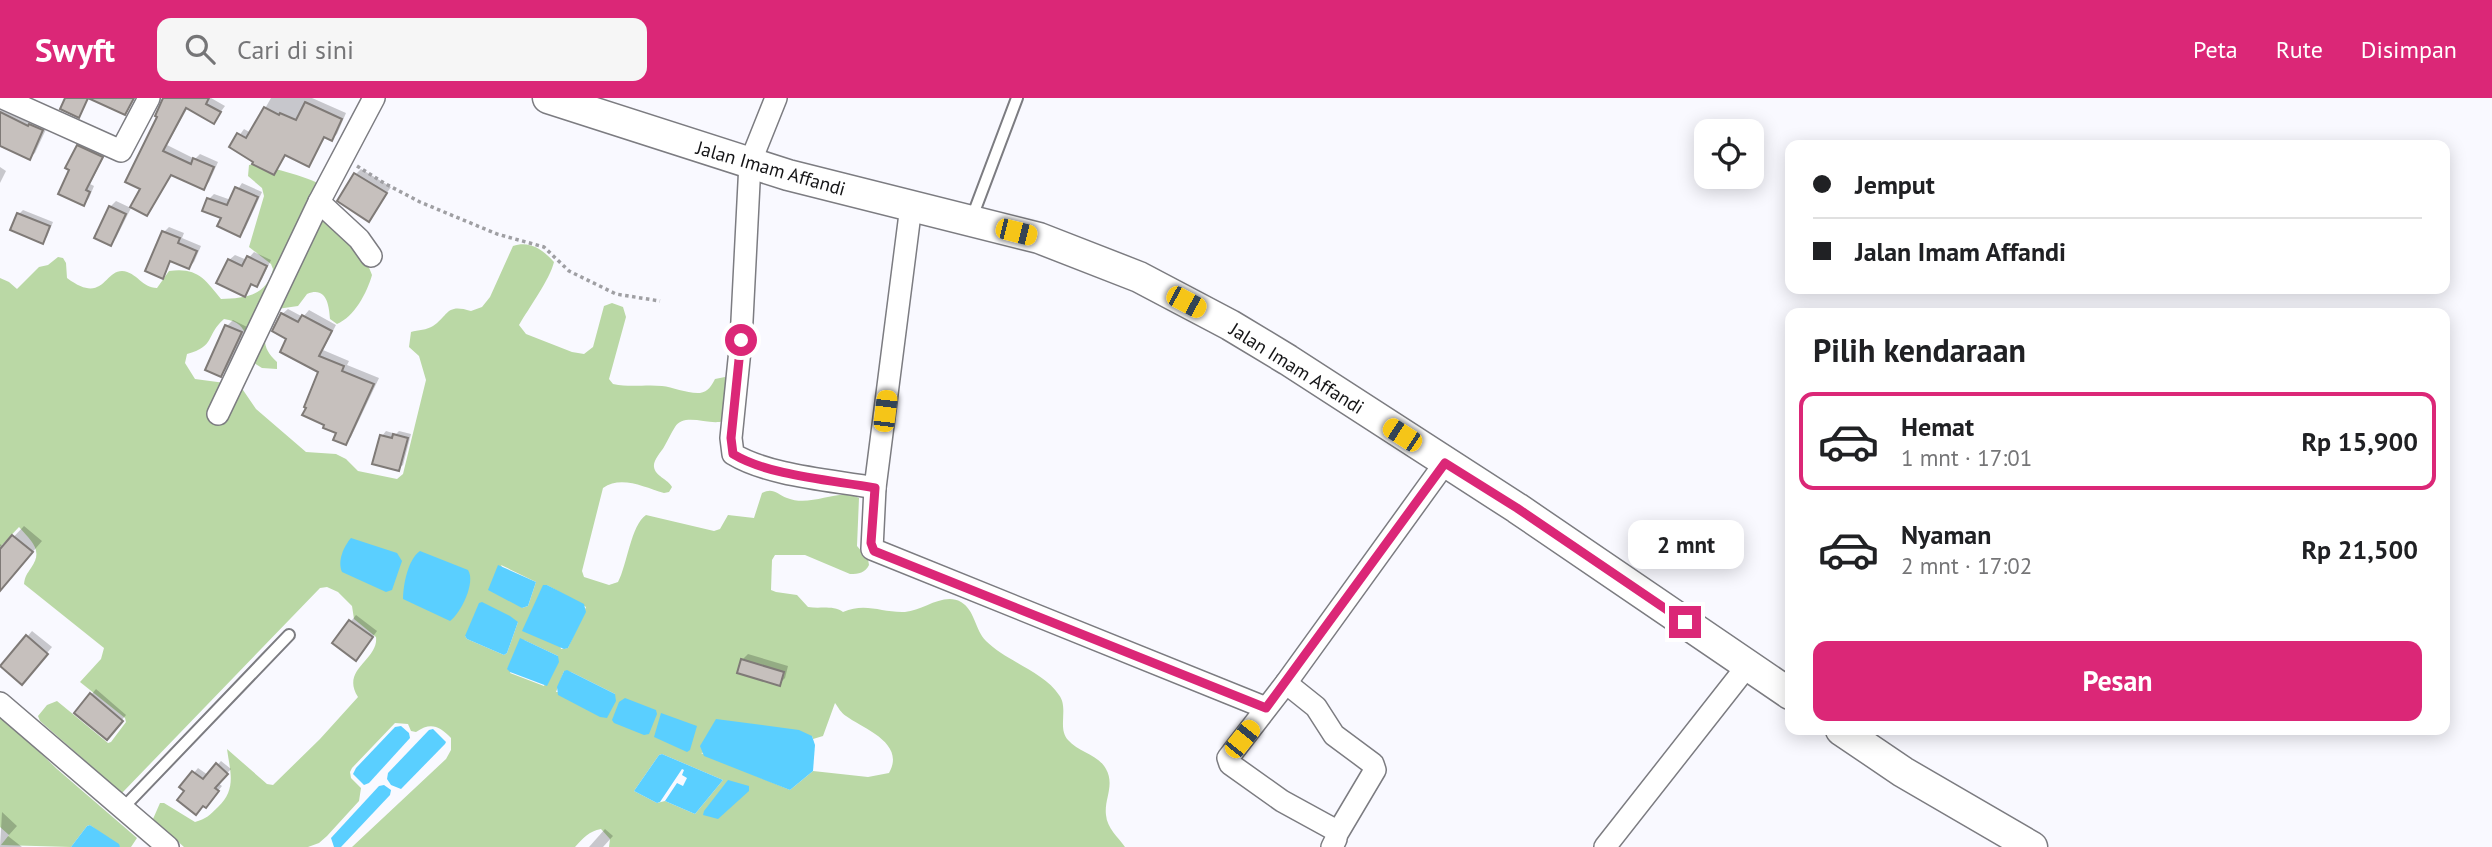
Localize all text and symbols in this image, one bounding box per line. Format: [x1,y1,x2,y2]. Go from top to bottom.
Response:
search box [157,18,647,81]
text: Swyft [35,28,115,71]
icon: search [181,30,219,68]
text: Cari di sini [237,33,354,66]
text: Peta [2193,34,2238,65]
text: Rute [2276,34,2323,65]
text: Disimpan [2361,34,2457,65]
map controls [1694,119,1764,189]
button: locate [1694,119,1764,189]
street label: Jalan Imam Affandi [693,135,848,201]
text: Jemput [1855,168,1935,201]
car [994,217,1039,247]
text: Jalan Imam Affandi [1855,235,2066,268]
car [1163,283,1210,321]
street label: Jalan Imam Affandi [1224,316,1369,419]
route start [725,324,757,356]
text: Pilih kendaraan [1813,329,2026,371]
car [873,389,898,433]
icon: car [1817,410,1880,473]
text: Hemat [1901,410,1974,443]
car [1379,415,1426,455]
text: Rp 15,900 [2301,425,2418,458]
text: 1 mnt · 17:01 [1901,443,2032,472]
icon: car [1817,518,1880,581]
text: Nyaman [1901,518,1991,551]
callout: 2 mnt [1627,520,1743,570]
text: 2 mnt [1657,530,1715,559]
text: Rp 21,500 [2301,533,2418,566]
text: 2 mnt · 17:02 [1901,551,2032,580]
route end [1669,606,1701,638]
button: Pesan [1813,641,2422,721]
car [1221,716,1264,762]

